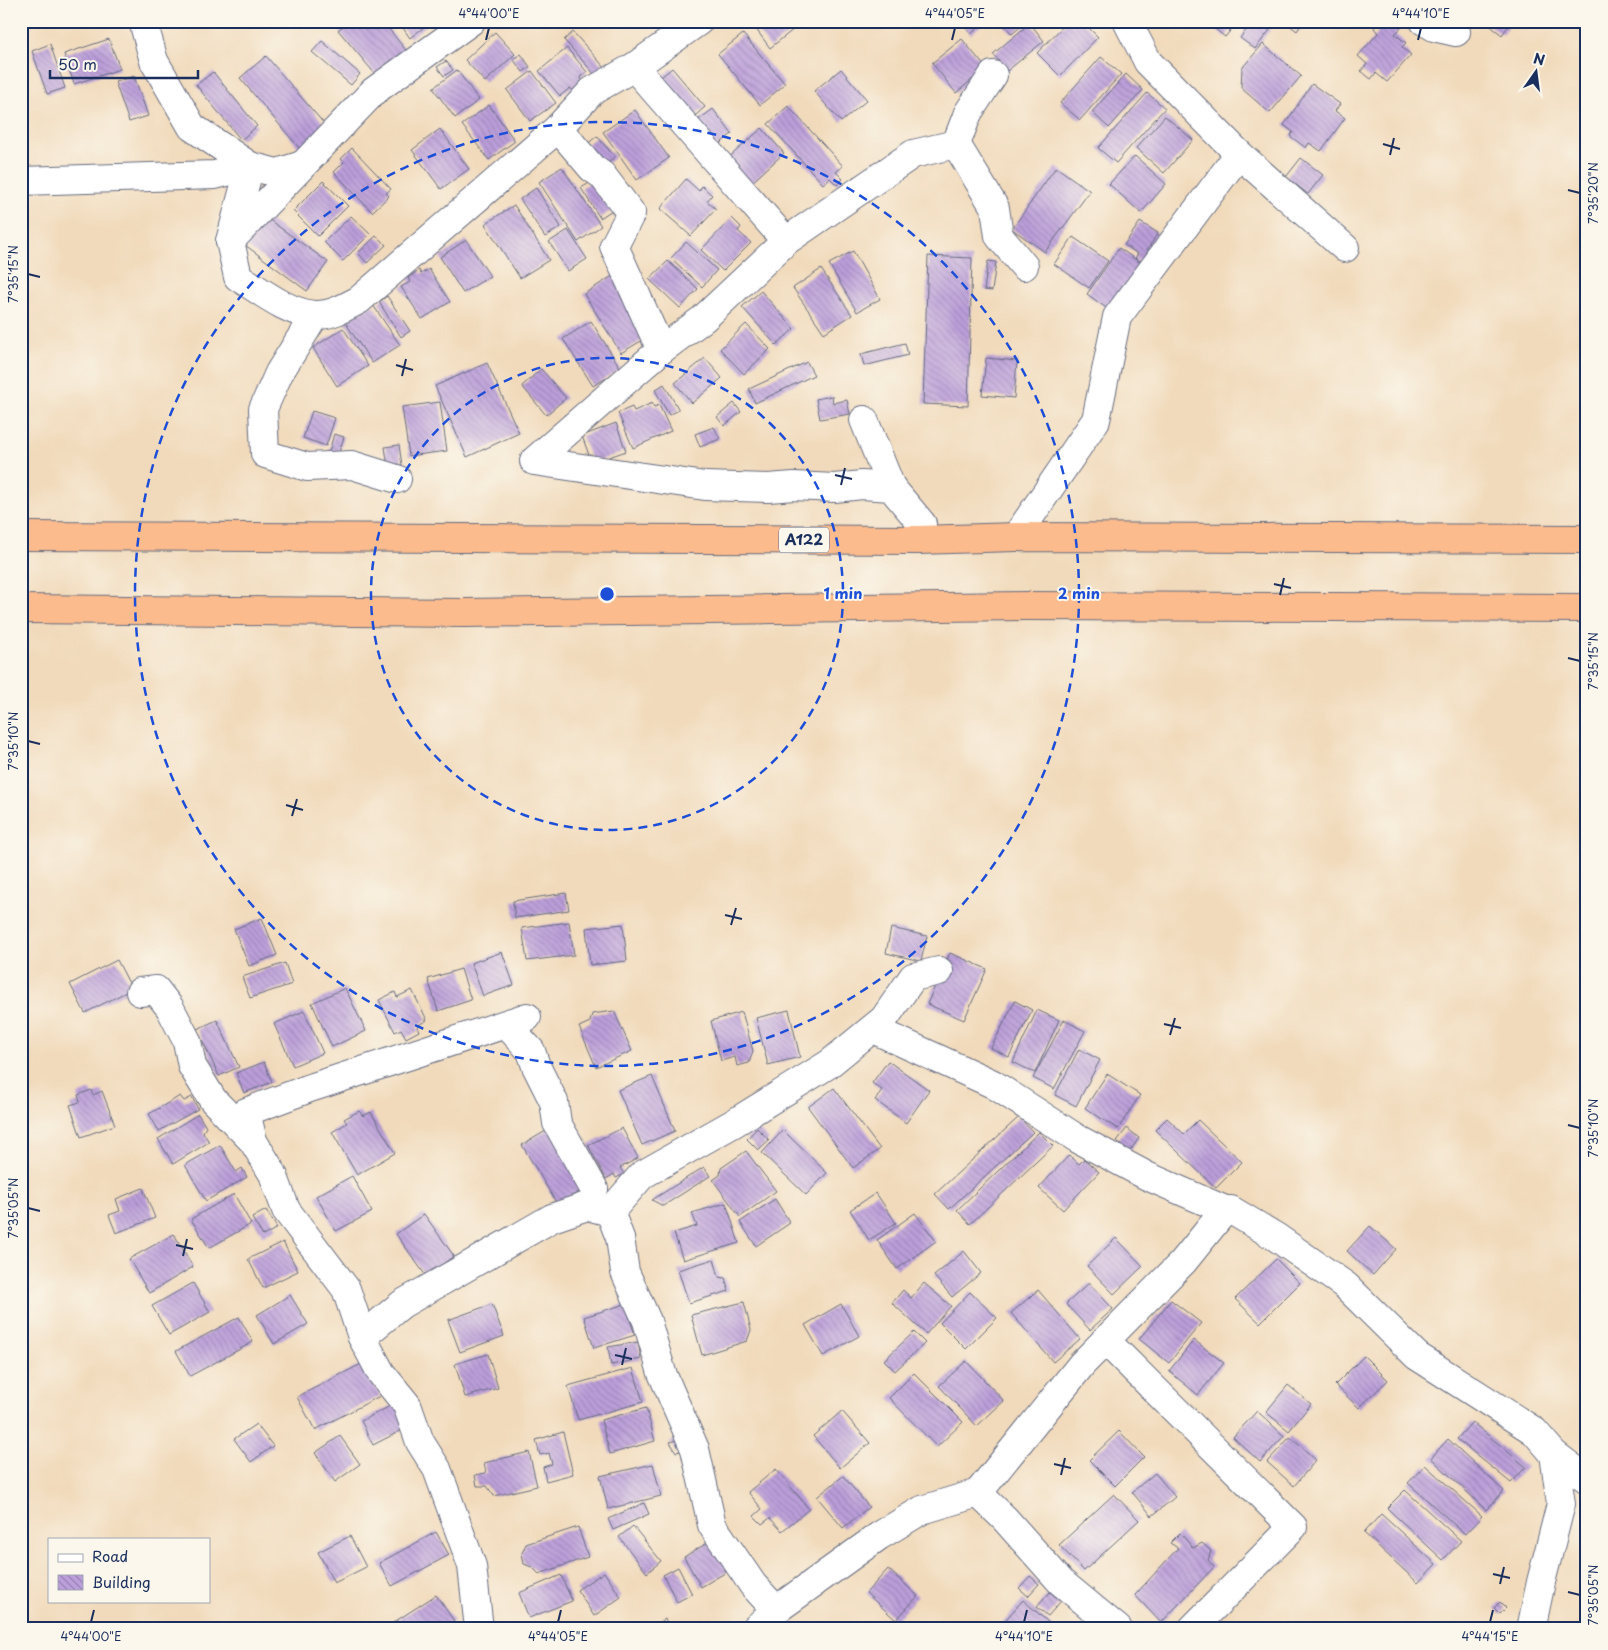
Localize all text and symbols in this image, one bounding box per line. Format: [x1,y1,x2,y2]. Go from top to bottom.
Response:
text: 4°44'00"E [458,4,520,22]
text: 4°44'05"E [925,4,985,22]
text: 4°44'10"E [1392,4,1450,22]
text: N [1531,47,1547,70]
scale bar [50,48,198,80]
north arrow [1510,48,1560,98]
text: 50 m [58,52,97,75]
text: 7°35'20"N [1584,162,1602,224]
text: 7°35'15"N [4,245,22,303]
road number: A122 [779,528,829,552]
text: 1 min [824,581,862,604]
text: 2 min [1058,581,1100,604]
centre of rings [598,585,616,603]
text: 7°35'15"N [1584,632,1602,690]
text: 7°35'10"N [4,712,22,770]
text: 7°35'10"N [1584,1099,1602,1157]
text: 7°35'05"N [4,1178,22,1239]
legend [48,1538,210,1602]
text: Road [92,1544,128,1567]
text: 7°35'05"N [1584,1565,1602,1626]
text: Building [92,1570,151,1593]
text: 4°44'00"E [60,1627,122,1645]
text: 4°44'05"E [528,1627,588,1645]
text: 4°44'10"E [995,1627,1053,1645]
text: 4°44'15"E [1462,1627,1518,1645]

